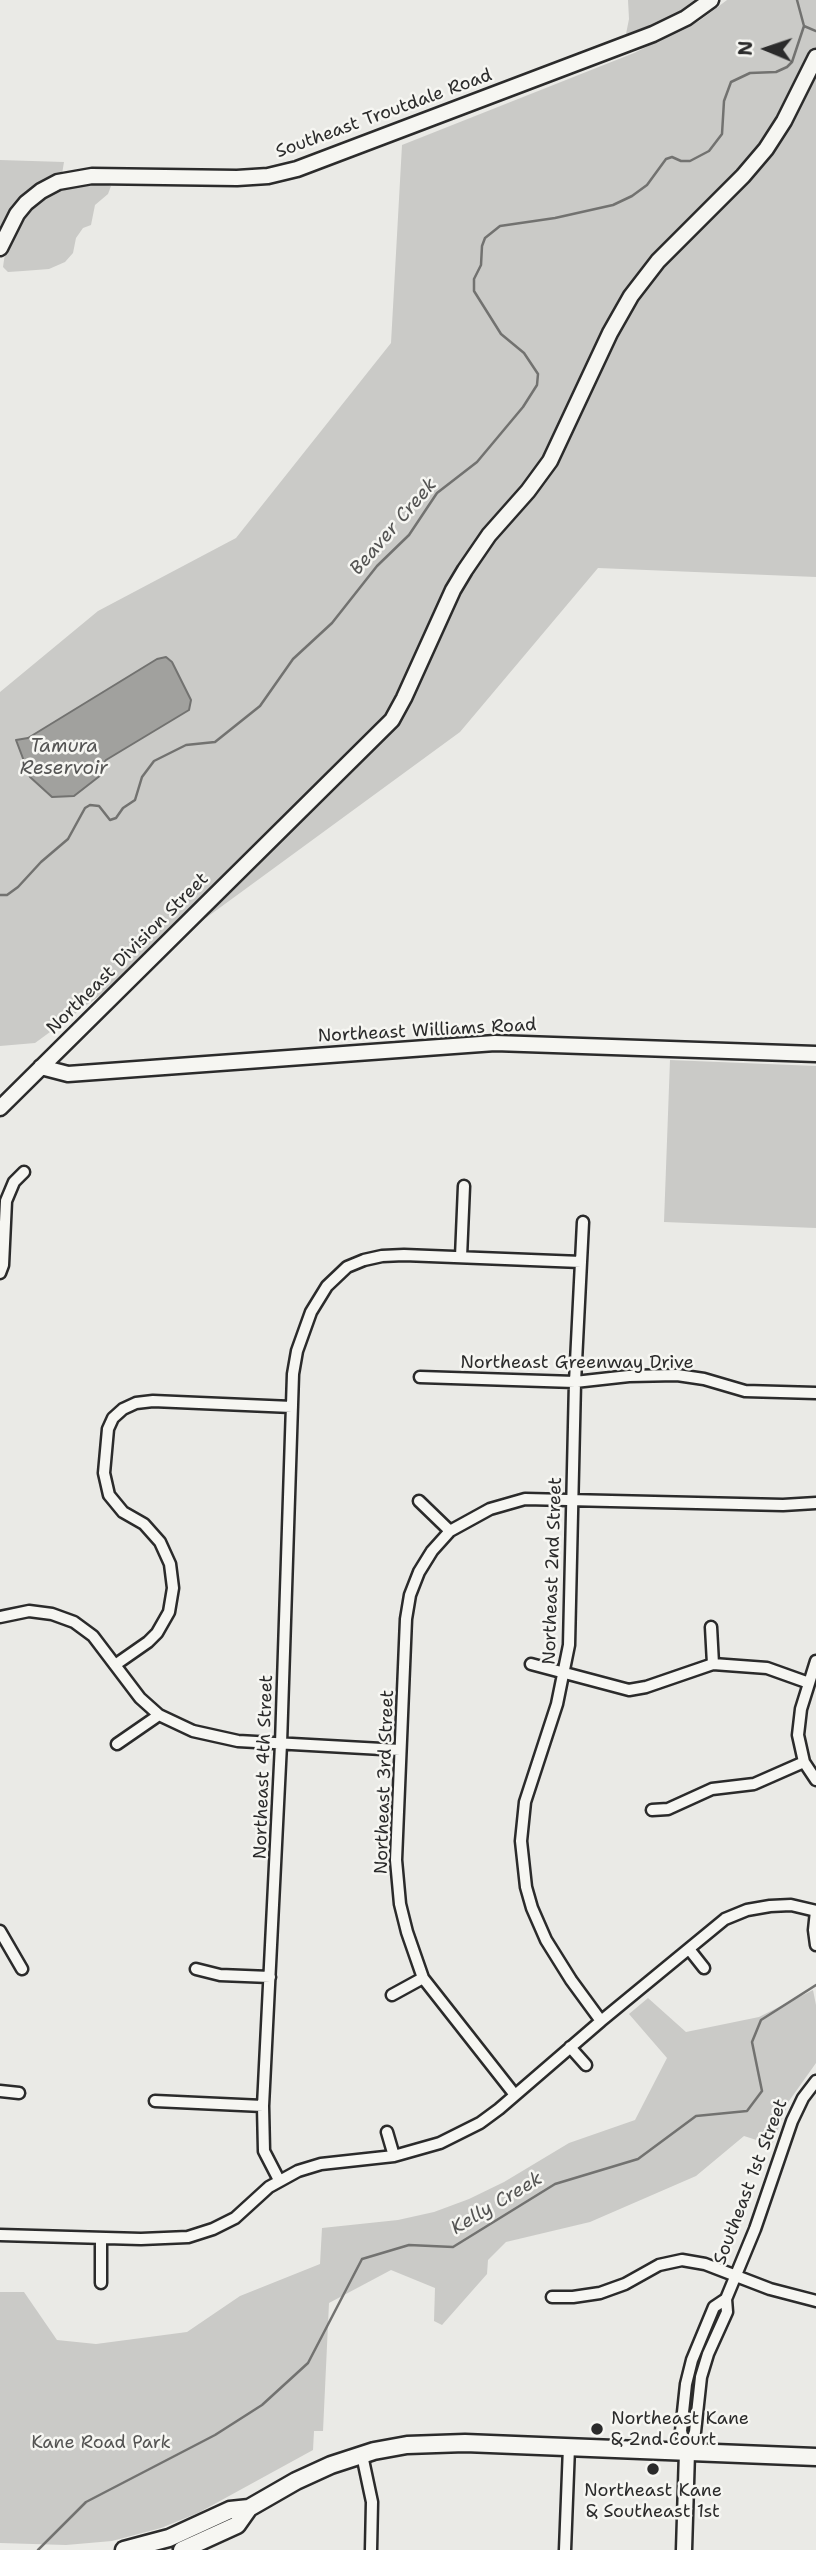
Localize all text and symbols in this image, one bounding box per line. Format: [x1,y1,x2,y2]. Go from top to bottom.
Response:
north arrow [732,14,802,84]
text: N [733,40,758,56]
street label: Southeast Troutdale Road [273,65,495,163]
water label: Beaver Creek [346,474,442,580]
water label: Tamura Reservoir [20,736,108,780]
street label: Northeast Division Street [43,869,213,1039]
street label: Northeast Williams Road [317,1014,537,1048]
street label: Northeast Greenway Drive [460,1352,694,1374]
street label: Northeast 2nd Street [539,1477,567,1665]
street label: Northeast 4th Street [250,1674,278,1860]
street label: Northeast 3rd Street [371,1689,399,1875]
street label: Southeast 1st Street [709,2096,793,2268]
water label: Kelly Creek [447,2168,547,2240]
place label: Northeast Kane & 2nd Court [611,2408,749,2450]
marker: Northeast Kane & 2nd Court [589,2421,605,2437]
park label: Kane Road Park [31,2432,171,2454]
marker: Northeast Kane & Southeast 1st [645,2461,661,2477]
place label: Northeast Kane & Southeast 1st [584,2480,722,2522]

